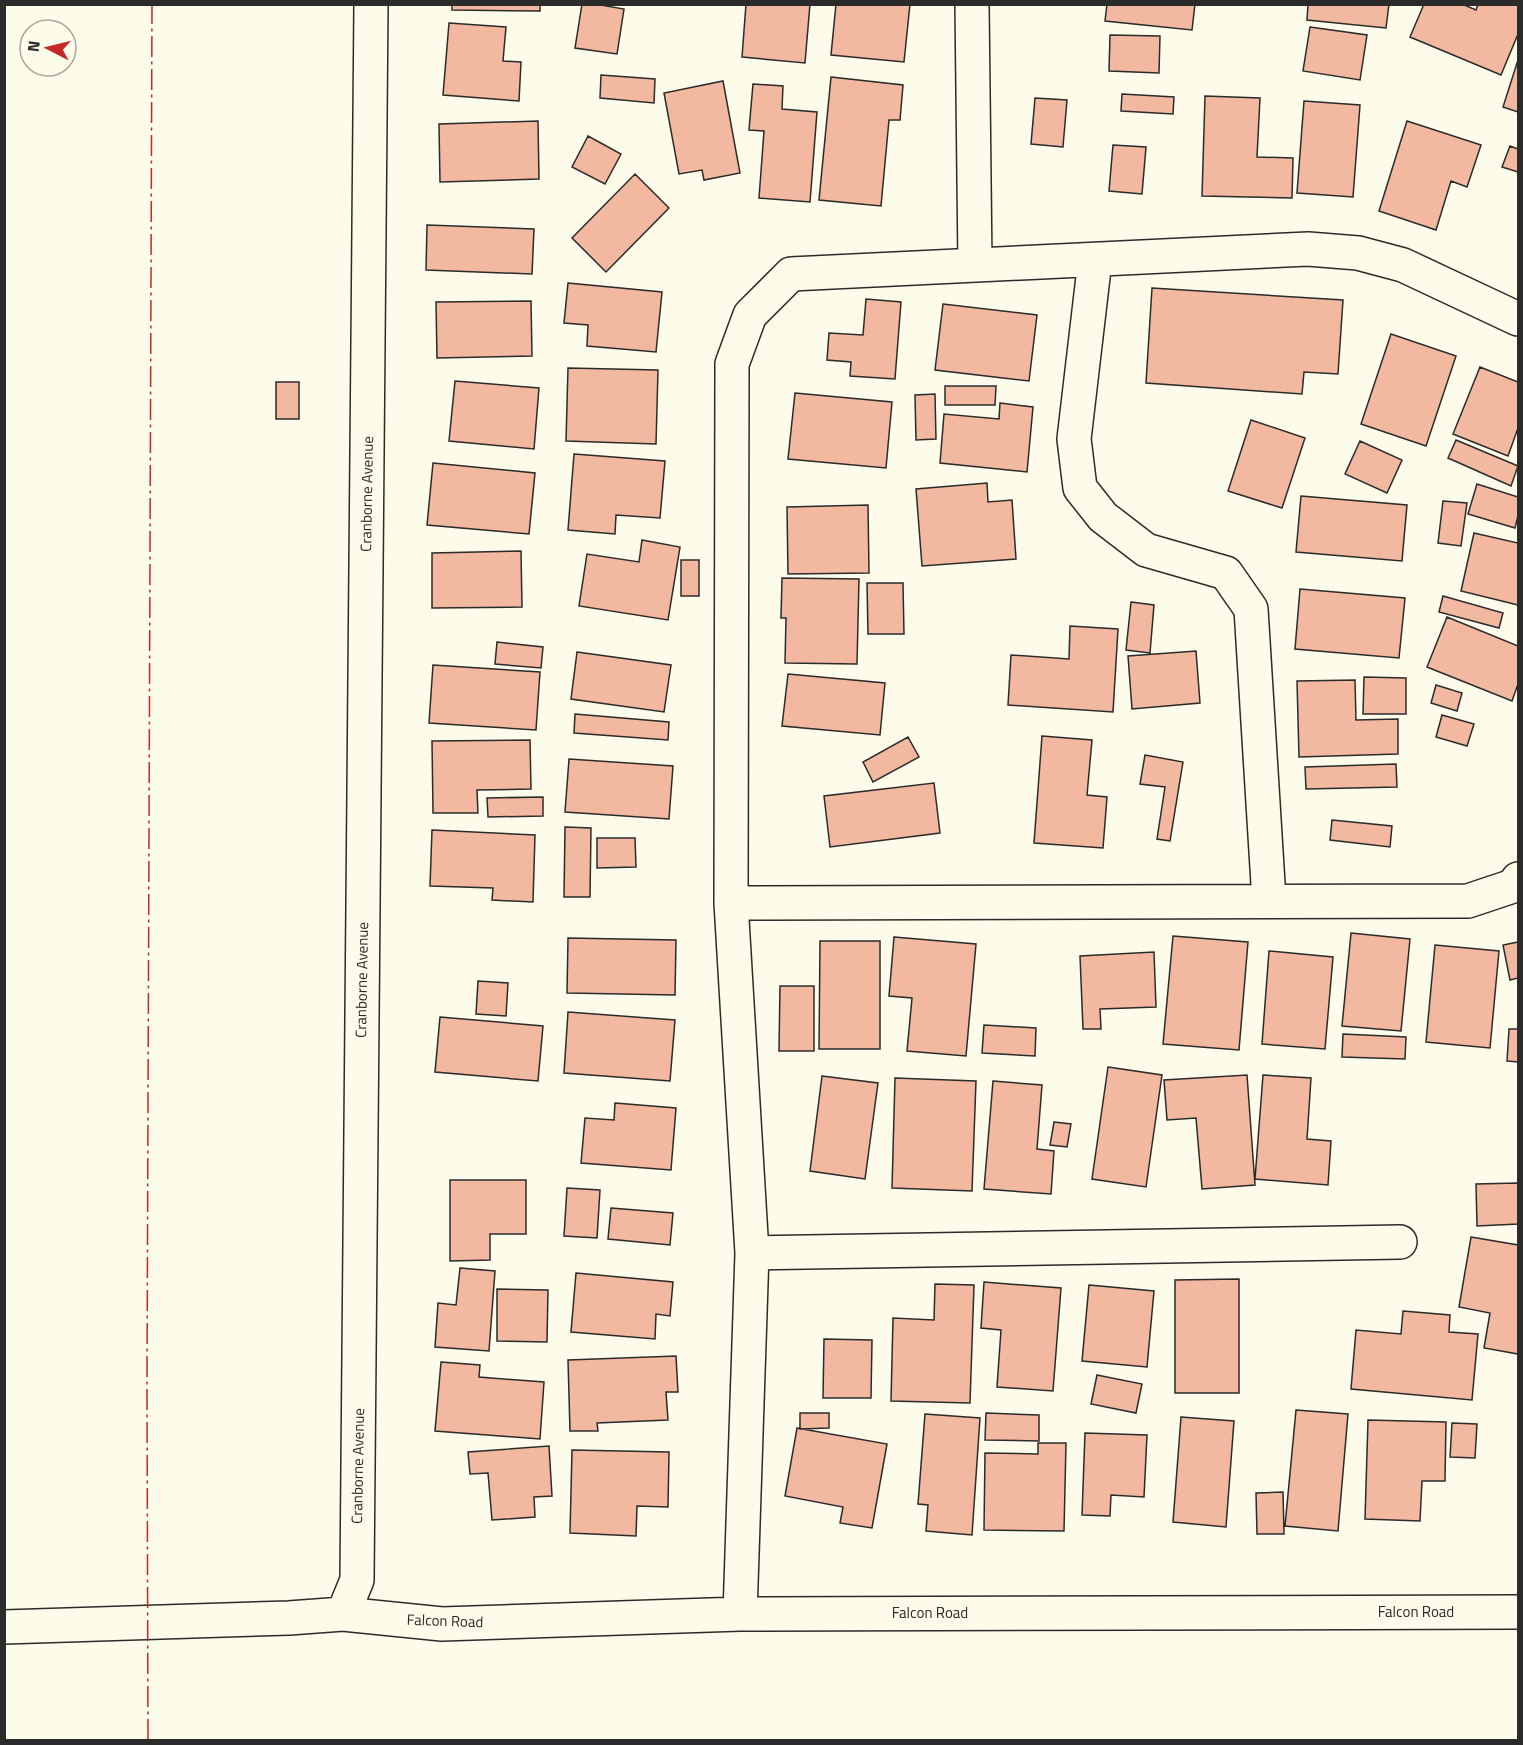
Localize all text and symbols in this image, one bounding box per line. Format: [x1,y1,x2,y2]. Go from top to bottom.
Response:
north arrow [18,18,78,78]
text: N [21,39,46,53]
street label: Cranborne Avenue [354,436,379,552]
street label: Cranborne Avenue [349,922,374,1038]
street label: Cranborne Avenue [345,1408,370,1524]
street label: Falcon Road [1378,1600,1454,1623]
street label: Falcon Road [892,1601,968,1624]
street label: Falcon Road [406,1608,484,1633]

